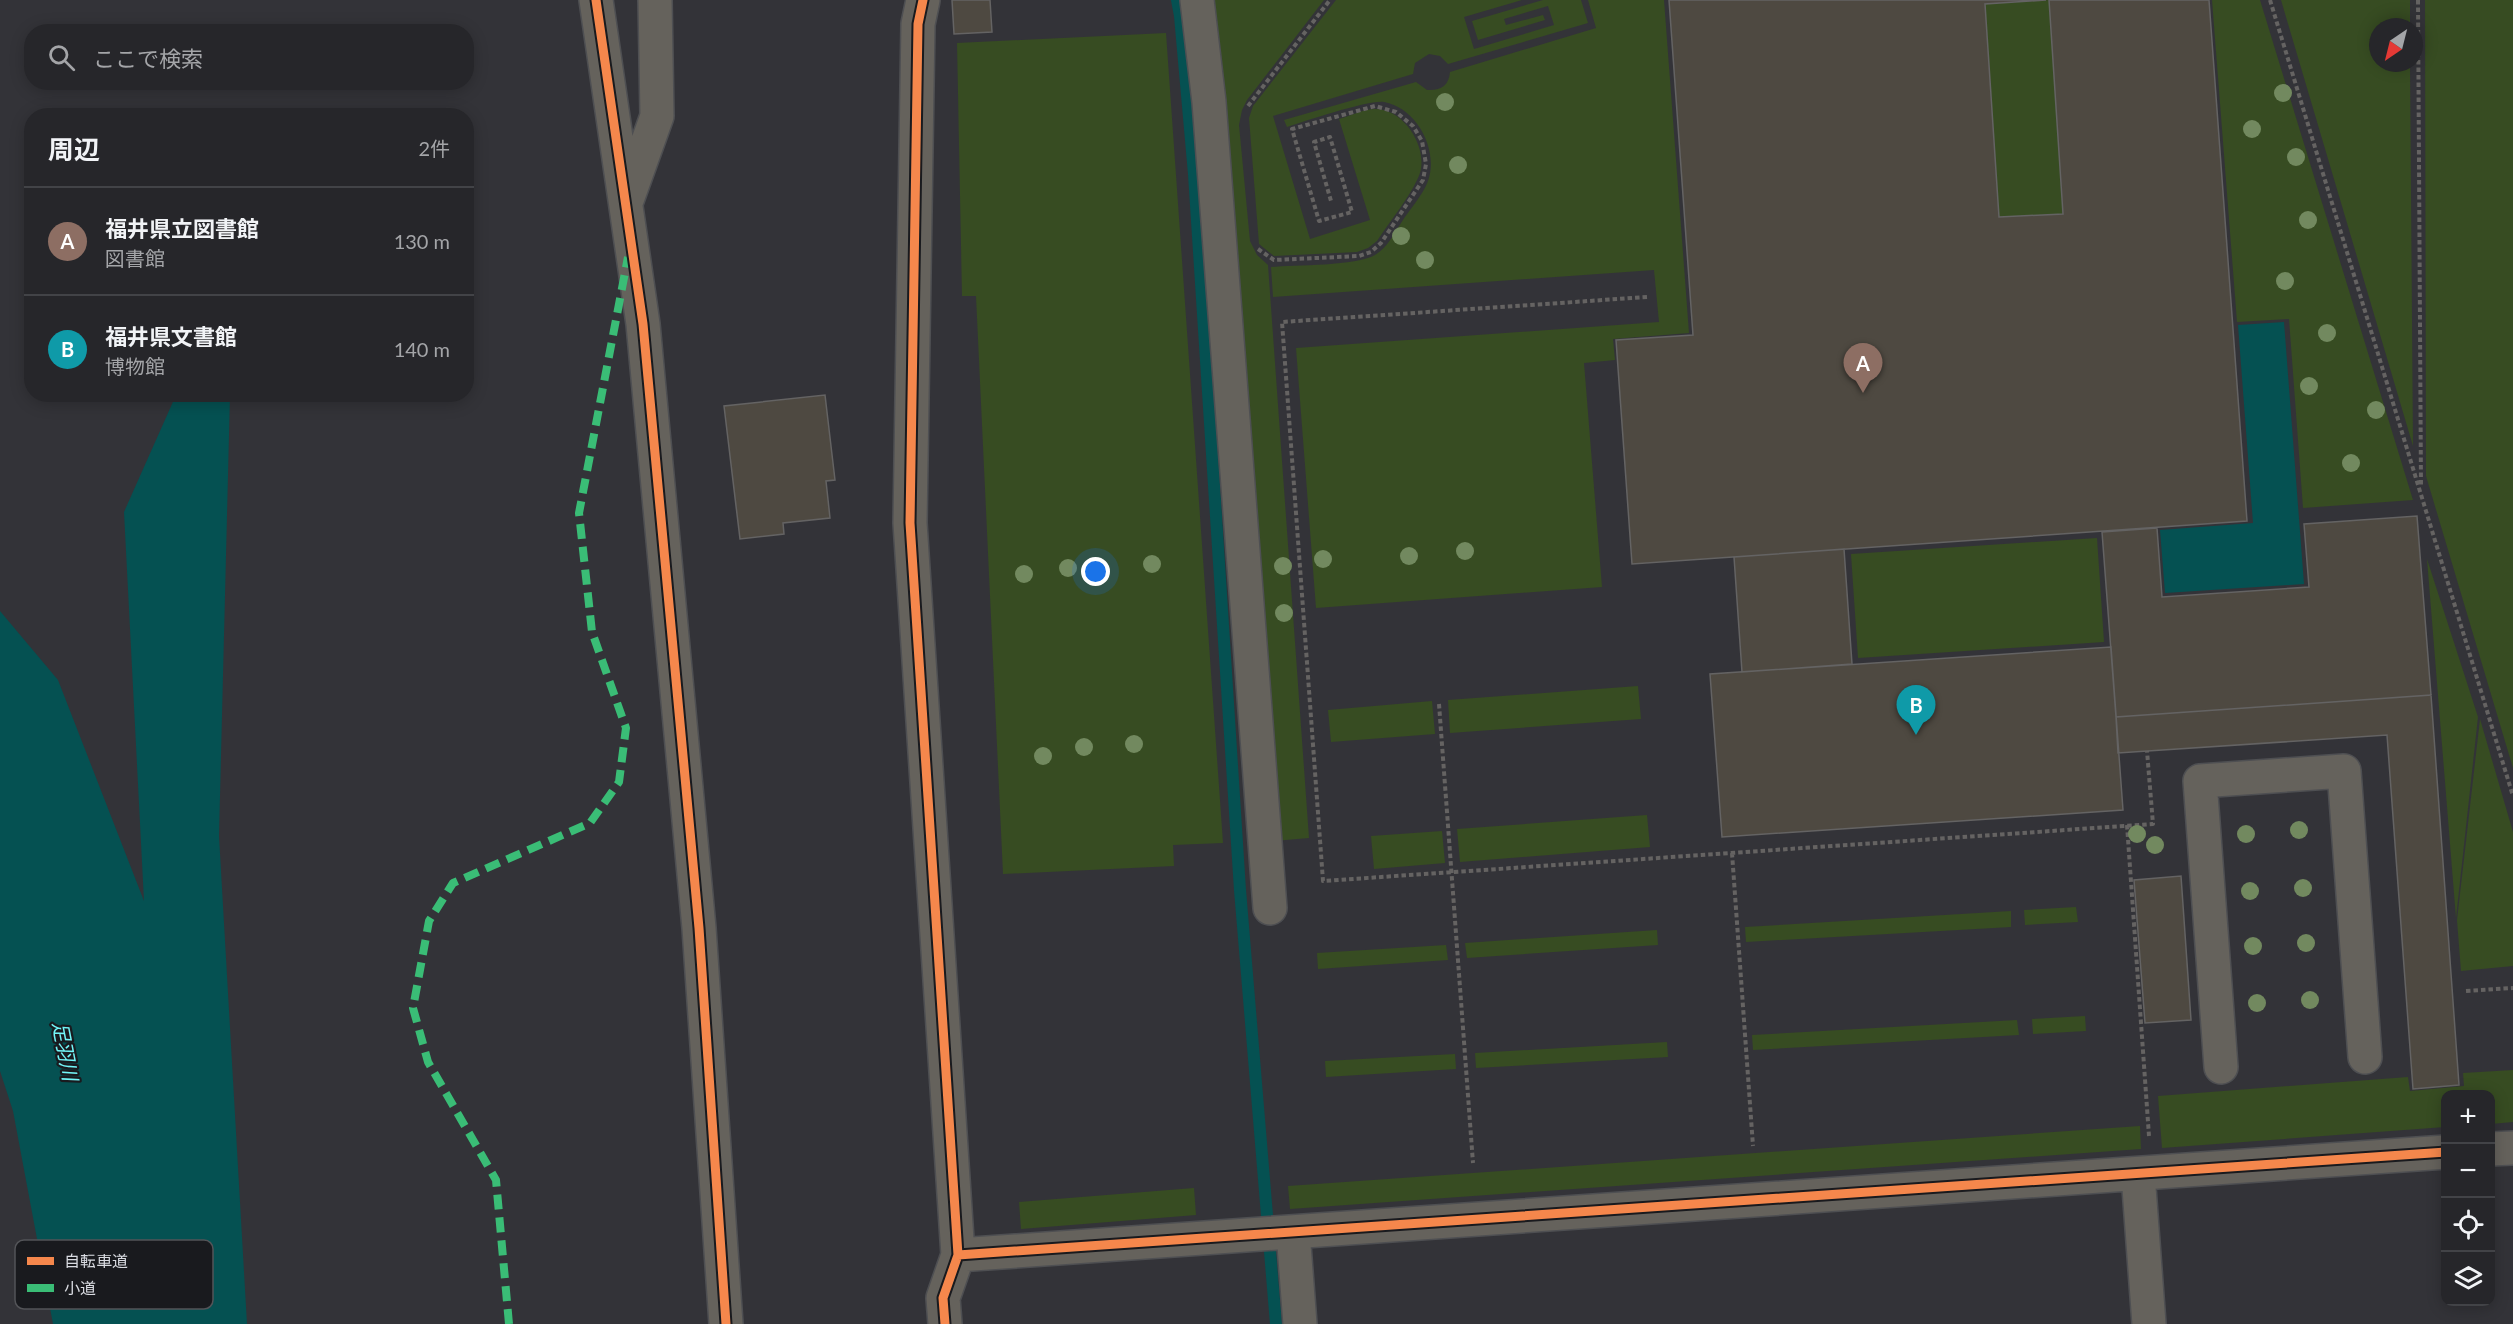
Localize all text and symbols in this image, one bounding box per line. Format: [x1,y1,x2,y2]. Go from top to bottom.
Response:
north arrow [2369,18,2423,72]
search box [24,24,474,90]
icon: search [45,41,78,74]
text: ここで検索 [93,45,203,72]
text: 周辺 [48,133,100,165]
text: 2件 [418,136,450,160]
text: 福井県立図書館 [105,215,259,242]
text: A [61,229,74,253]
text: 130 m [394,229,450,253]
text: 図書館 [105,246,165,270]
text: 福井県文書館 [105,323,237,350]
text: B [61,337,74,361]
text: 140 m [394,337,450,361]
pin: A [1844,344,1882,393]
text: 博物館 [105,354,165,378]
your location [1081,557,1110,586]
pin: B [1896,686,1936,735]
water label: 足羽川 [48,1019,84,1085]
map controls [2441,1090,2495,1306]
button: + [2441,1090,2495,1144]
button: − [2441,1144,2495,1198]
button: locate [2441,1198,2495,1252]
legend [15,1240,213,1309]
text: 自転車道 [64,1251,128,1270]
button: layers [2441,1252,2495,1306]
text: 小道 [64,1278,96,1297]

